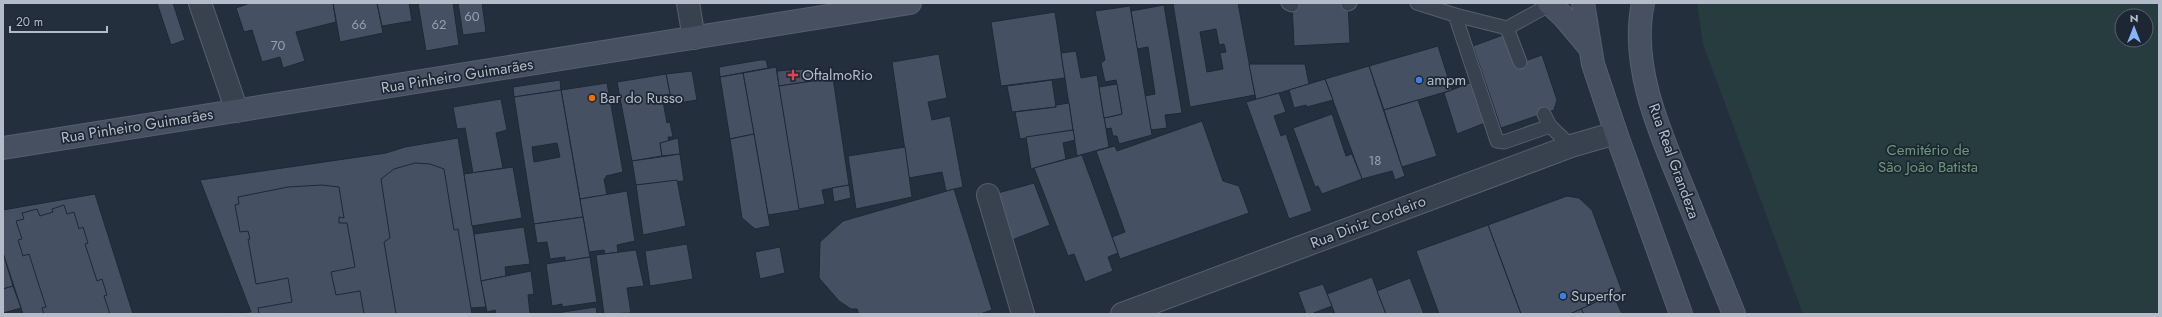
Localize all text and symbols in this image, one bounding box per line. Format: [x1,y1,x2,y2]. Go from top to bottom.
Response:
house number: 60 [464,7,480,26]
scale bar [10,8,107,34]
north arrow [2114,8,2154,48]
text: N [2130,10,2138,26]
text: 20 m [16,13,43,31]
house number: 66 [352,15,366,34]
house number: 62 [432,15,446,34]
house number: 70 [271,36,286,55]
street label: Rua Pinheiro Guimarães [379,53,535,99]
place label: OftalmoRio [802,64,873,86]
marker: OftalmoRio [787,69,799,81]
place label: ampm [1427,69,1466,91]
marker: ampm [1414,75,1424,85]
place label: Bar do Russo [600,87,683,109]
marker: Bar do Russo [587,93,597,103]
street label: Rua Real Grandeza [1643,100,1705,222]
street label: Rua Pinheiro Guimarães [59,103,215,149]
park label: Cemitério de São João Batista [1878,139,1978,178]
house number: 18 [1369,151,1381,170]
street label: Rua Diniz Cordeiro [1307,190,1429,254]
place label: Superfor [1571,285,1627,307]
marker: Superfor [1558,291,1568,301]

